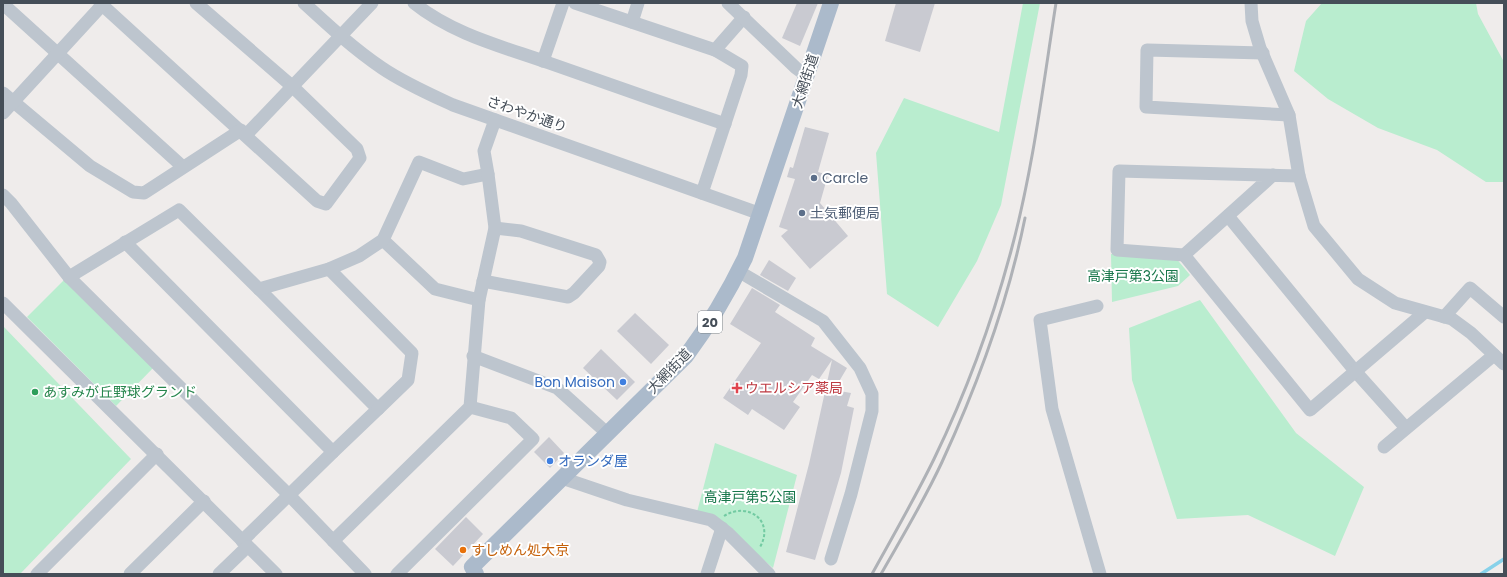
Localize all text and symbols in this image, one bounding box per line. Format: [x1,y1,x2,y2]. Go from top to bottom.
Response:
street label: 大網街道 [787,51,823,111]
street label: さわやか通り [484,91,570,137]
place label: Carcle [822,168,868,188]
marker: Carcle [809,173,819,183]
place label: 土気郵便局 [810,203,880,223]
marker: 土気郵便局 [797,208,807,218]
park label: 高津戸第3公園 [1087,266,1179,286]
road number: 20 [698,311,722,333]
street label: 大網街道 [642,344,696,398]
place label: Bon Maison [535,372,615,392]
marker: Bon Maison [618,377,628,387]
place label: ウエルシア薬局 [745,378,843,398]
place label: あすみが丘野球グランド [43,382,197,402]
marker: ウエルシア薬局 [732,383,742,393]
marker: あすみが丘野球グランド [30,387,40,397]
place label: オランダ屋 [558,451,628,471]
marker: オランダ屋 [545,456,555,466]
park label: 高津戸第5公園 [704,487,796,507]
place label: すしめん処大京 [471,540,569,560]
marker: すしめん処大京 [458,545,468,555]

